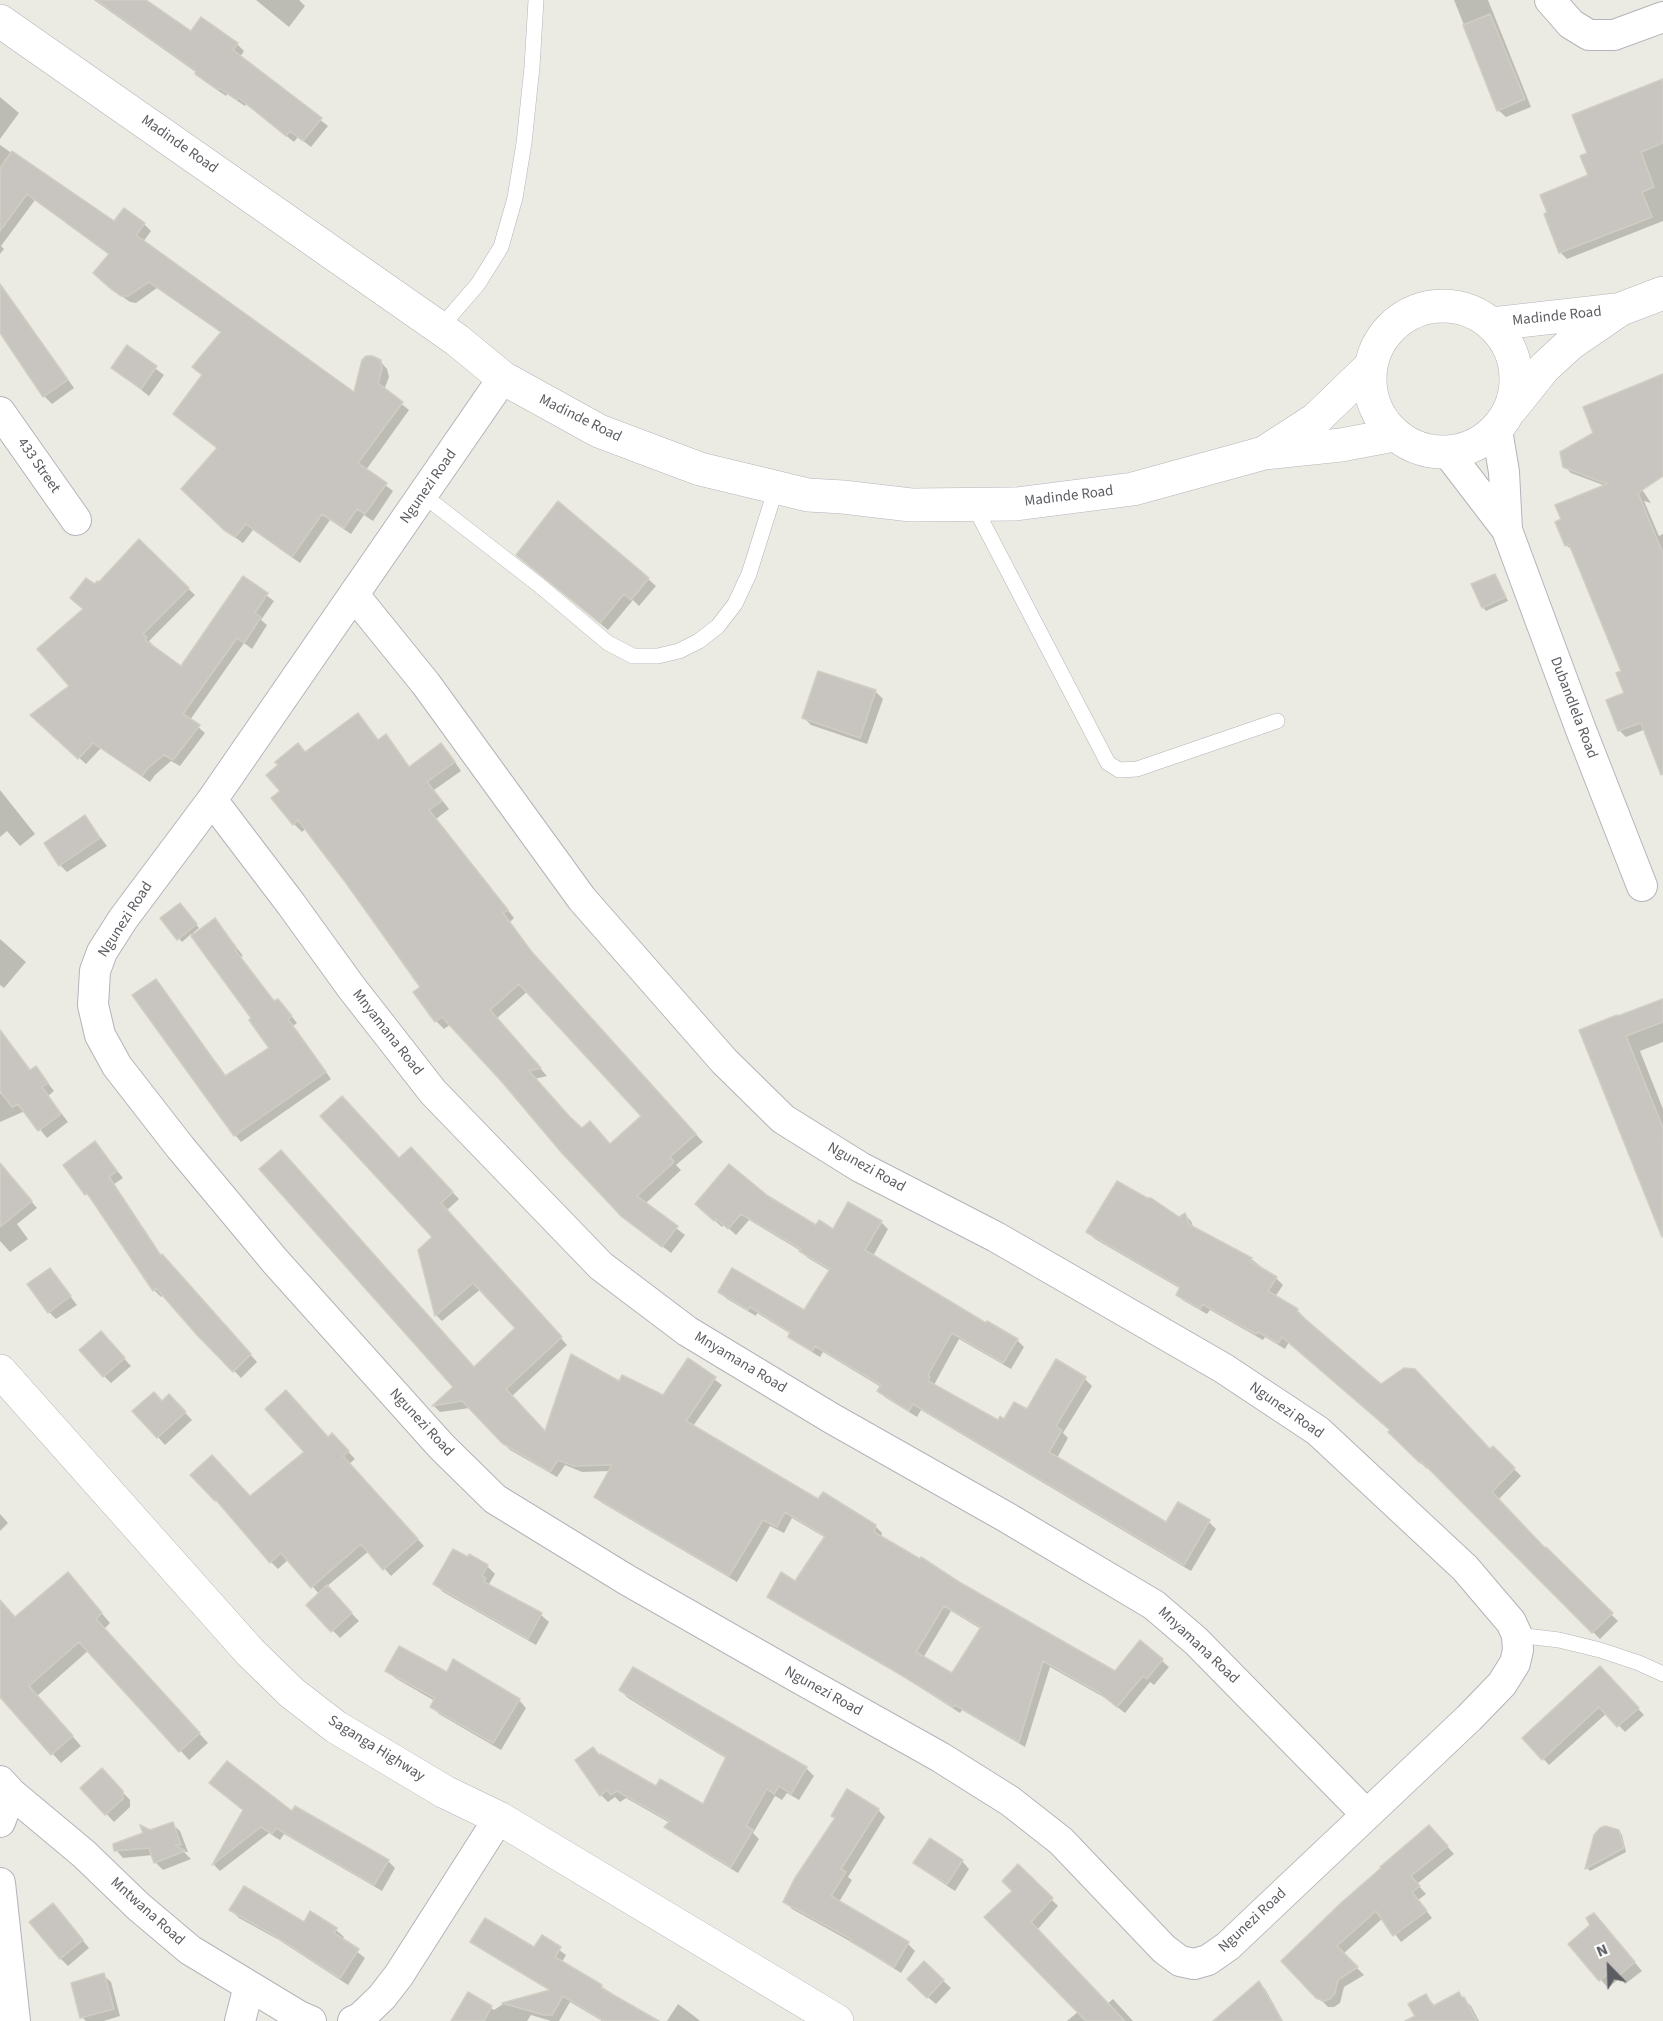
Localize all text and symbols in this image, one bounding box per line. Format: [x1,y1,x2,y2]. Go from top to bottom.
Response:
street label: Madinde Road [137,112,221,178]
street label: Madinde Road [1511,303,1603,331]
street label: Madinde Road [536,391,624,447]
street label: 433 Street [13,435,63,497]
street label: Ngunezi Road [397,446,461,528]
street label: Madinde Road [1023,483,1115,511]
street label: Dubandlela Road [1545,655,1601,761]
street label: Ngunezi Road [95,879,157,961]
street label: Mnyamana Road [348,986,426,1080]
street label: Ngunezi Road [824,1139,908,1197]
street label: Mnyamana Road [691,1328,789,1398]
street label: Ngunezi Road [1245,1379,1327,1443]
street label: Ngunezi Road [385,1385,457,1461]
street label: Mnyamana Road [1154,1604,1242,1688]
street label: Ngunezi Road [781,1663,865,1721]
street label: Saganga Highway [324,1712,428,1786]
street label: Mntwana Road [106,1874,188,1950]
street label: Ngunezi Road [1215,1885,1291,1957]
north arrow [1579,1937,1639,1997]
text: N [1593,1938,1611,1963]

